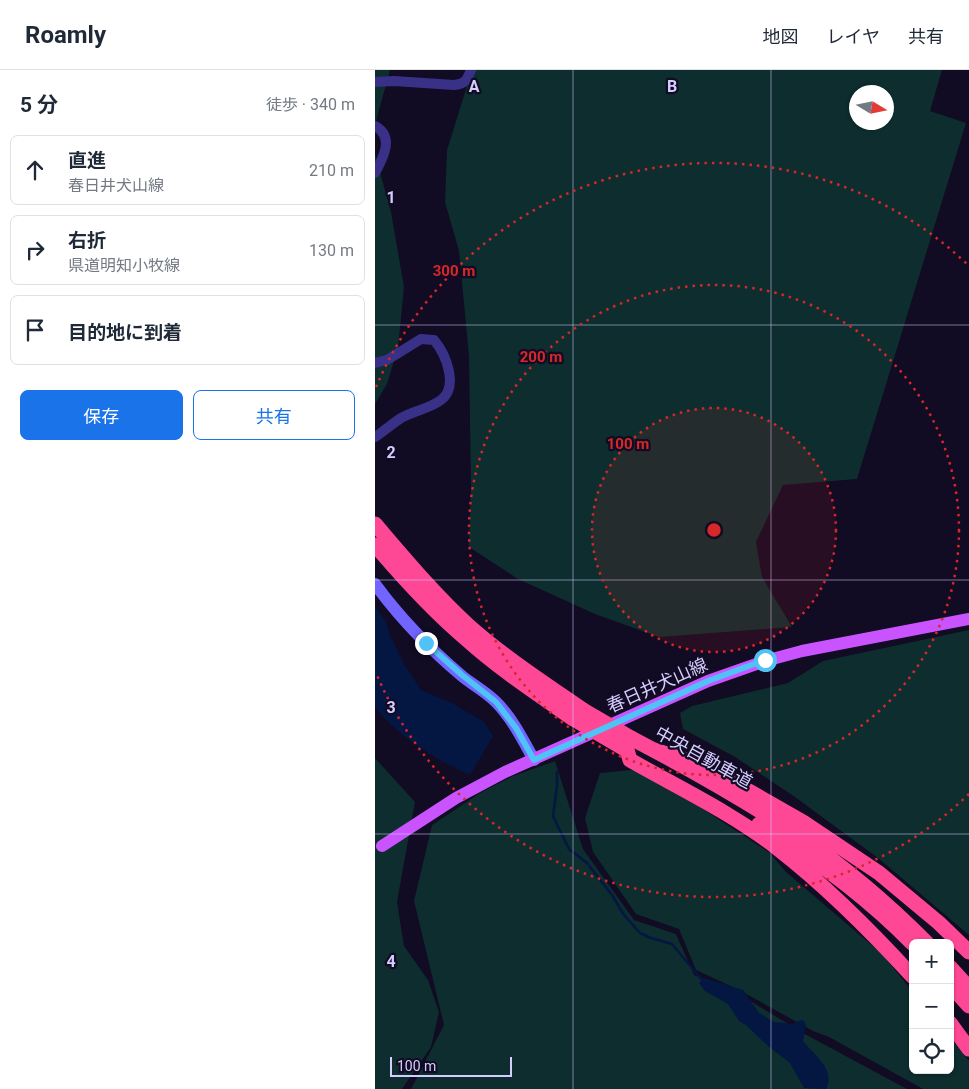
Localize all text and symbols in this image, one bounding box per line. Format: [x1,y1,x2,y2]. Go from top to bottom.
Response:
text: Roamly [25,21,106,49]
text: 地図 [763,26,799,47]
text: レイヤ [827,26,880,47]
text: 共有 [908,26,944,47]
text: A [469,77,480,96]
text: B [667,77,677,96]
north arrow [849,85,894,130]
text: 5 分 [20,93,58,117]
text: 徒歩 · 340 m [266,95,355,114]
text: 直進 [68,149,106,172]
icon: ahead [21,156,49,184]
text: 210 m [309,161,354,180]
text: 春日井犬山線 [68,176,164,195]
text: 1 [386,188,396,207]
text: 右折 [68,229,106,252]
icon: right [21,236,49,264]
text: 130 m [309,241,354,260]
text: 県道明知小牧線 [68,256,180,275]
text: 300 m [433,262,475,280]
icon: arrive [21,316,49,344]
text: 目的地に到着 [68,321,182,344]
text: 200 m [520,348,562,366]
button: 保存 [20,390,183,440]
button: 共有 [193,390,355,440]
text: 100 m [607,435,649,453]
text: 2 [386,443,396,462]
centre of rings [705,521,723,539]
route end [415,632,438,655]
route start [754,649,777,672]
street label: 春日井犬山線 [603,653,711,717]
text: 3 [386,698,396,717]
street label: 中央自動車道 [652,722,756,792]
map controls [909,939,954,1074]
button: + [909,939,954,984]
text: 4 [386,952,396,971]
button: − [909,984,954,1029]
button: locate [909,1029,954,1074]
scale bar [390,1054,513,1077]
text: 100 m [397,1058,436,1074]

